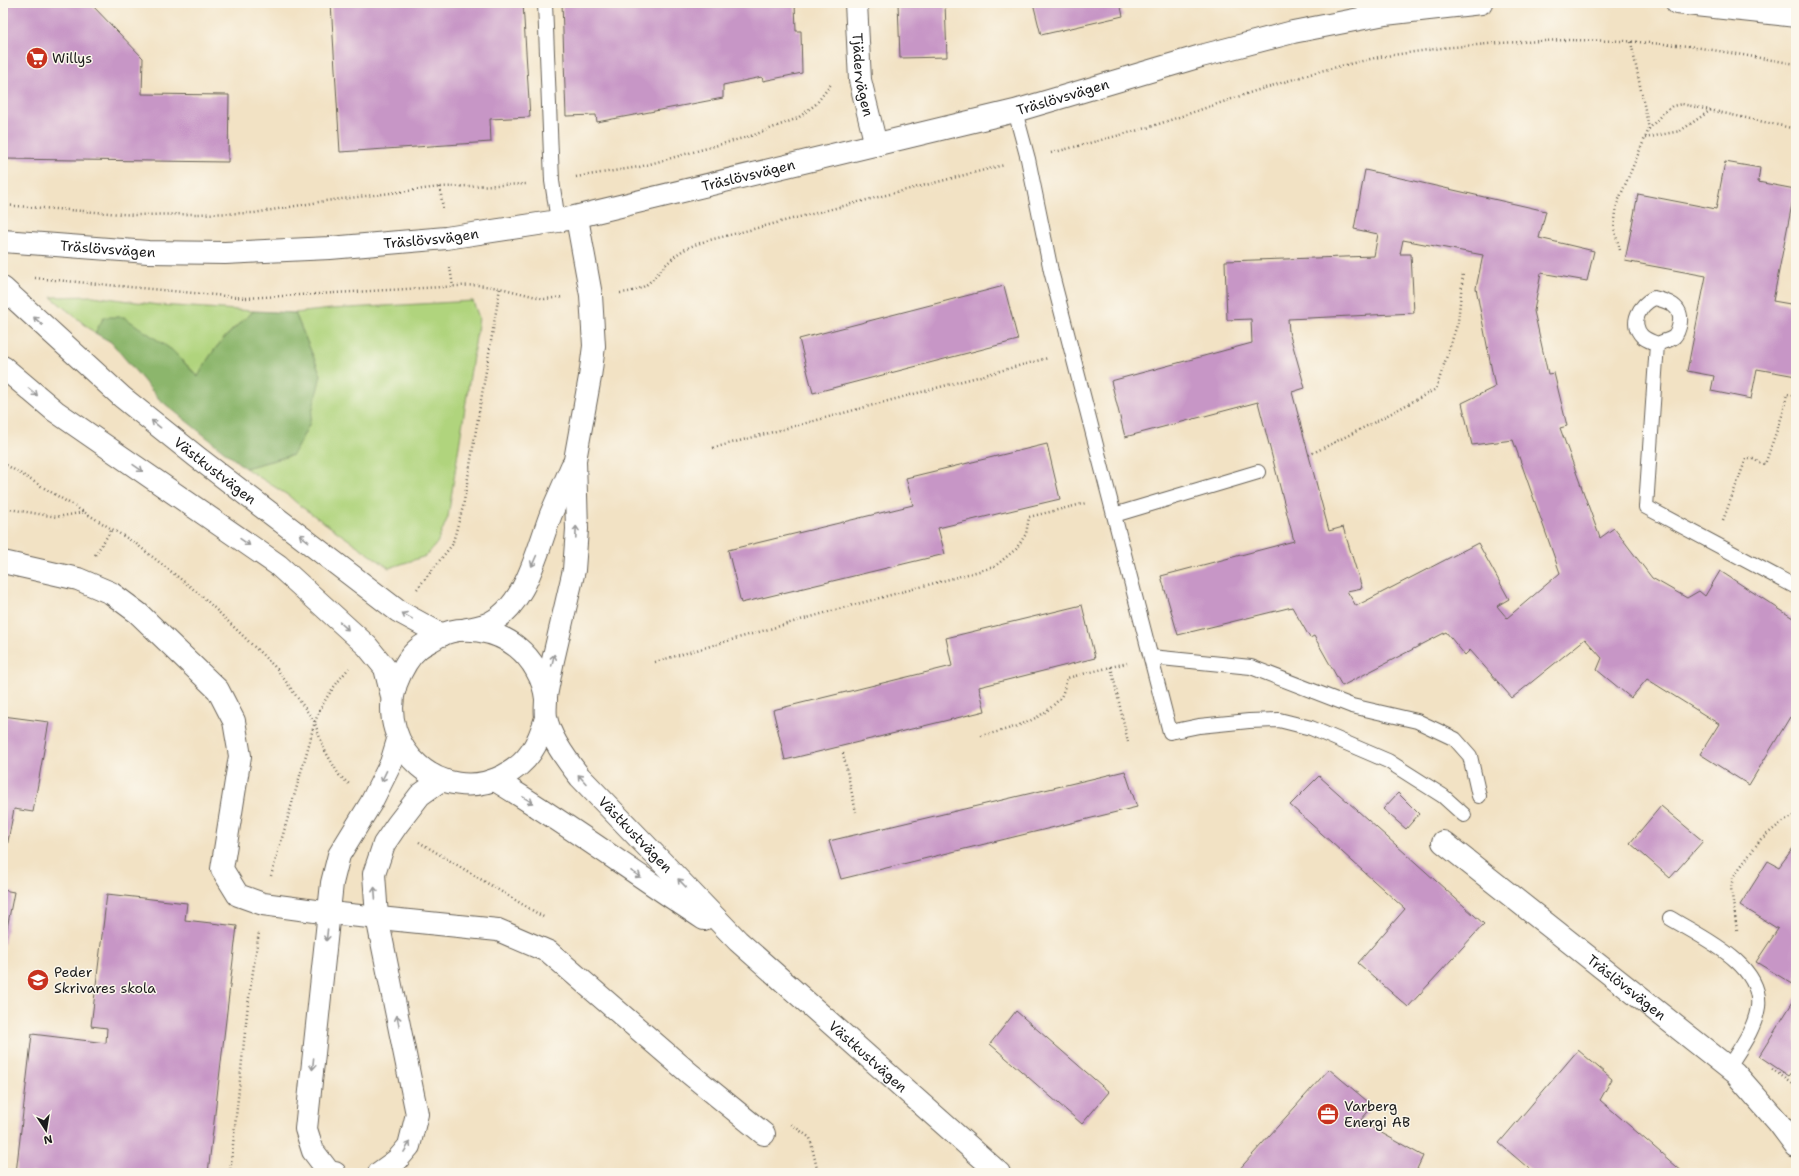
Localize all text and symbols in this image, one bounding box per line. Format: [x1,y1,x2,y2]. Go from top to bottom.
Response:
street label: Tjädervägen [849,32,878,119]
supermarket icon: Willys [24,45,50,71]
place label: Willys [52,49,92,67]
street label: Träslövsvägen [1014,75,1111,119]
street label: Träslövsvägen [700,155,797,195]
street label: Träslövsvägen [383,224,480,252]
street label: Träslövsvägen [59,236,156,261]
one-way arrow [32,316,43,325]
one-way arrow [27,388,38,397]
one-way arrow [151,420,162,429]
street label: Västkustvägen [170,433,260,508]
one-way arrow [132,464,143,472]
one-way arrow [573,526,580,539]
one-way arrow [298,533,309,542]
one-way arrow [239,538,250,546]
one-way arrow [530,554,538,566]
one-way arrow [402,611,414,619]
one-way arrow [339,621,350,630]
one-way arrow [550,653,558,666]
one-way arrow [380,770,387,782]
one-way arrow [578,774,587,784]
street label: Västkustvägen [594,792,676,877]
one-way arrow [522,797,534,805]
one-way arrow [630,869,641,878]
one-way arrow [677,878,687,888]
one-way arrow [372,887,379,900]
one-way arrow [323,928,331,941]
street label: Träslövsvägen [1583,950,1670,1024]
place label: Peder Skrivares skola [54,963,156,997]
school or university icon: Peder Skrivares skola [25,967,51,993]
one-way arrow [393,1014,401,1027]
street label: Västkustvägen [825,1017,911,1097]
one-way arrow [309,1057,317,1070]
place label: Varberg Energi AB [1344,1097,1410,1131]
office icon: Varberg Energi AB [1315,1101,1341,1127]
north arrow [26,1110,66,1150]
text: N [42,1131,54,1148]
one-way arrow [404,1141,411,1153]

